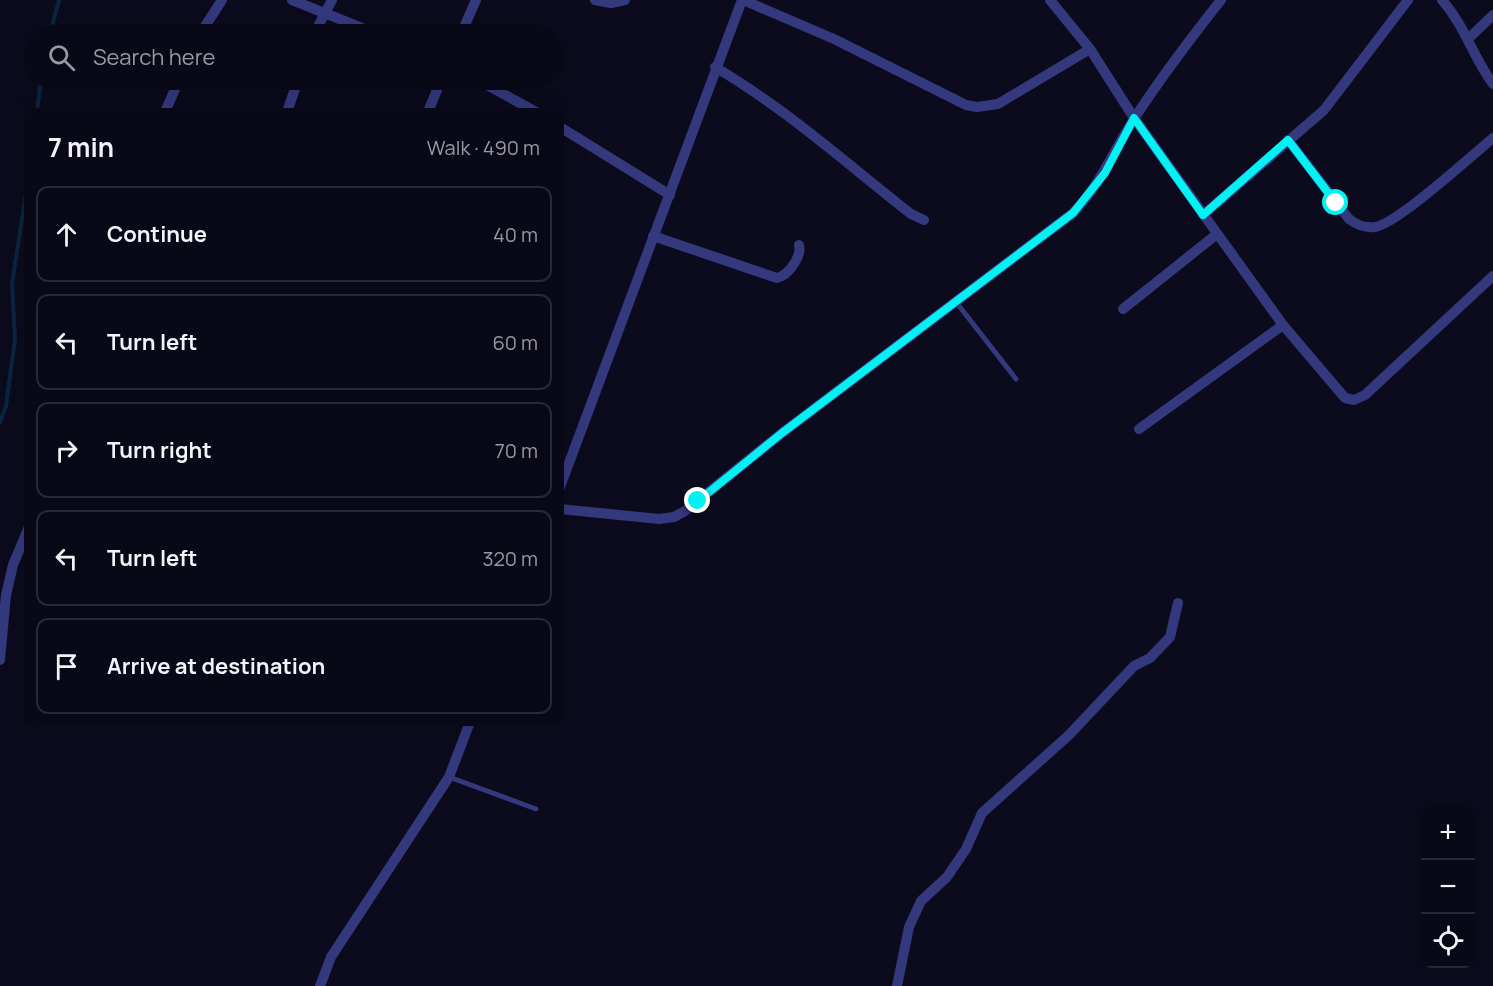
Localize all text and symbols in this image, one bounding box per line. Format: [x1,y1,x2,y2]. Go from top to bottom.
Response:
search box [24,24,564,90]
icon: search [45,41,78,74]
text: Search here [93,42,215,72]
text: 7 min [48,129,114,165]
text: Walk · 490 m [427,134,540,161]
route start [1322,189,1348,215]
icon: ahead [50,218,83,251]
text: Continue [107,219,207,249]
text: 40 m [493,221,538,248]
icon: left [50,326,83,359]
text: Turn left [107,327,197,357]
text: 60 m [492,329,538,356]
icon: right [50,434,83,467]
text: Turn right [107,435,212,465]
text: 70 m [495,437,538,464]
route end [684,487,710,513]
icon: left [50,542,83,575]
text: Turn left [107,543,197,573]
text: 320 m [482,545,538,572]
icon: arrive [50,650,83,683]
text: Arrive at destination [107,651,325,681]
map controls [1421,806,1475,968]
button: + [1421,806,1475,860]
button: − [1421,860,1475,914]
button: locate [1421,914,1475,968]

